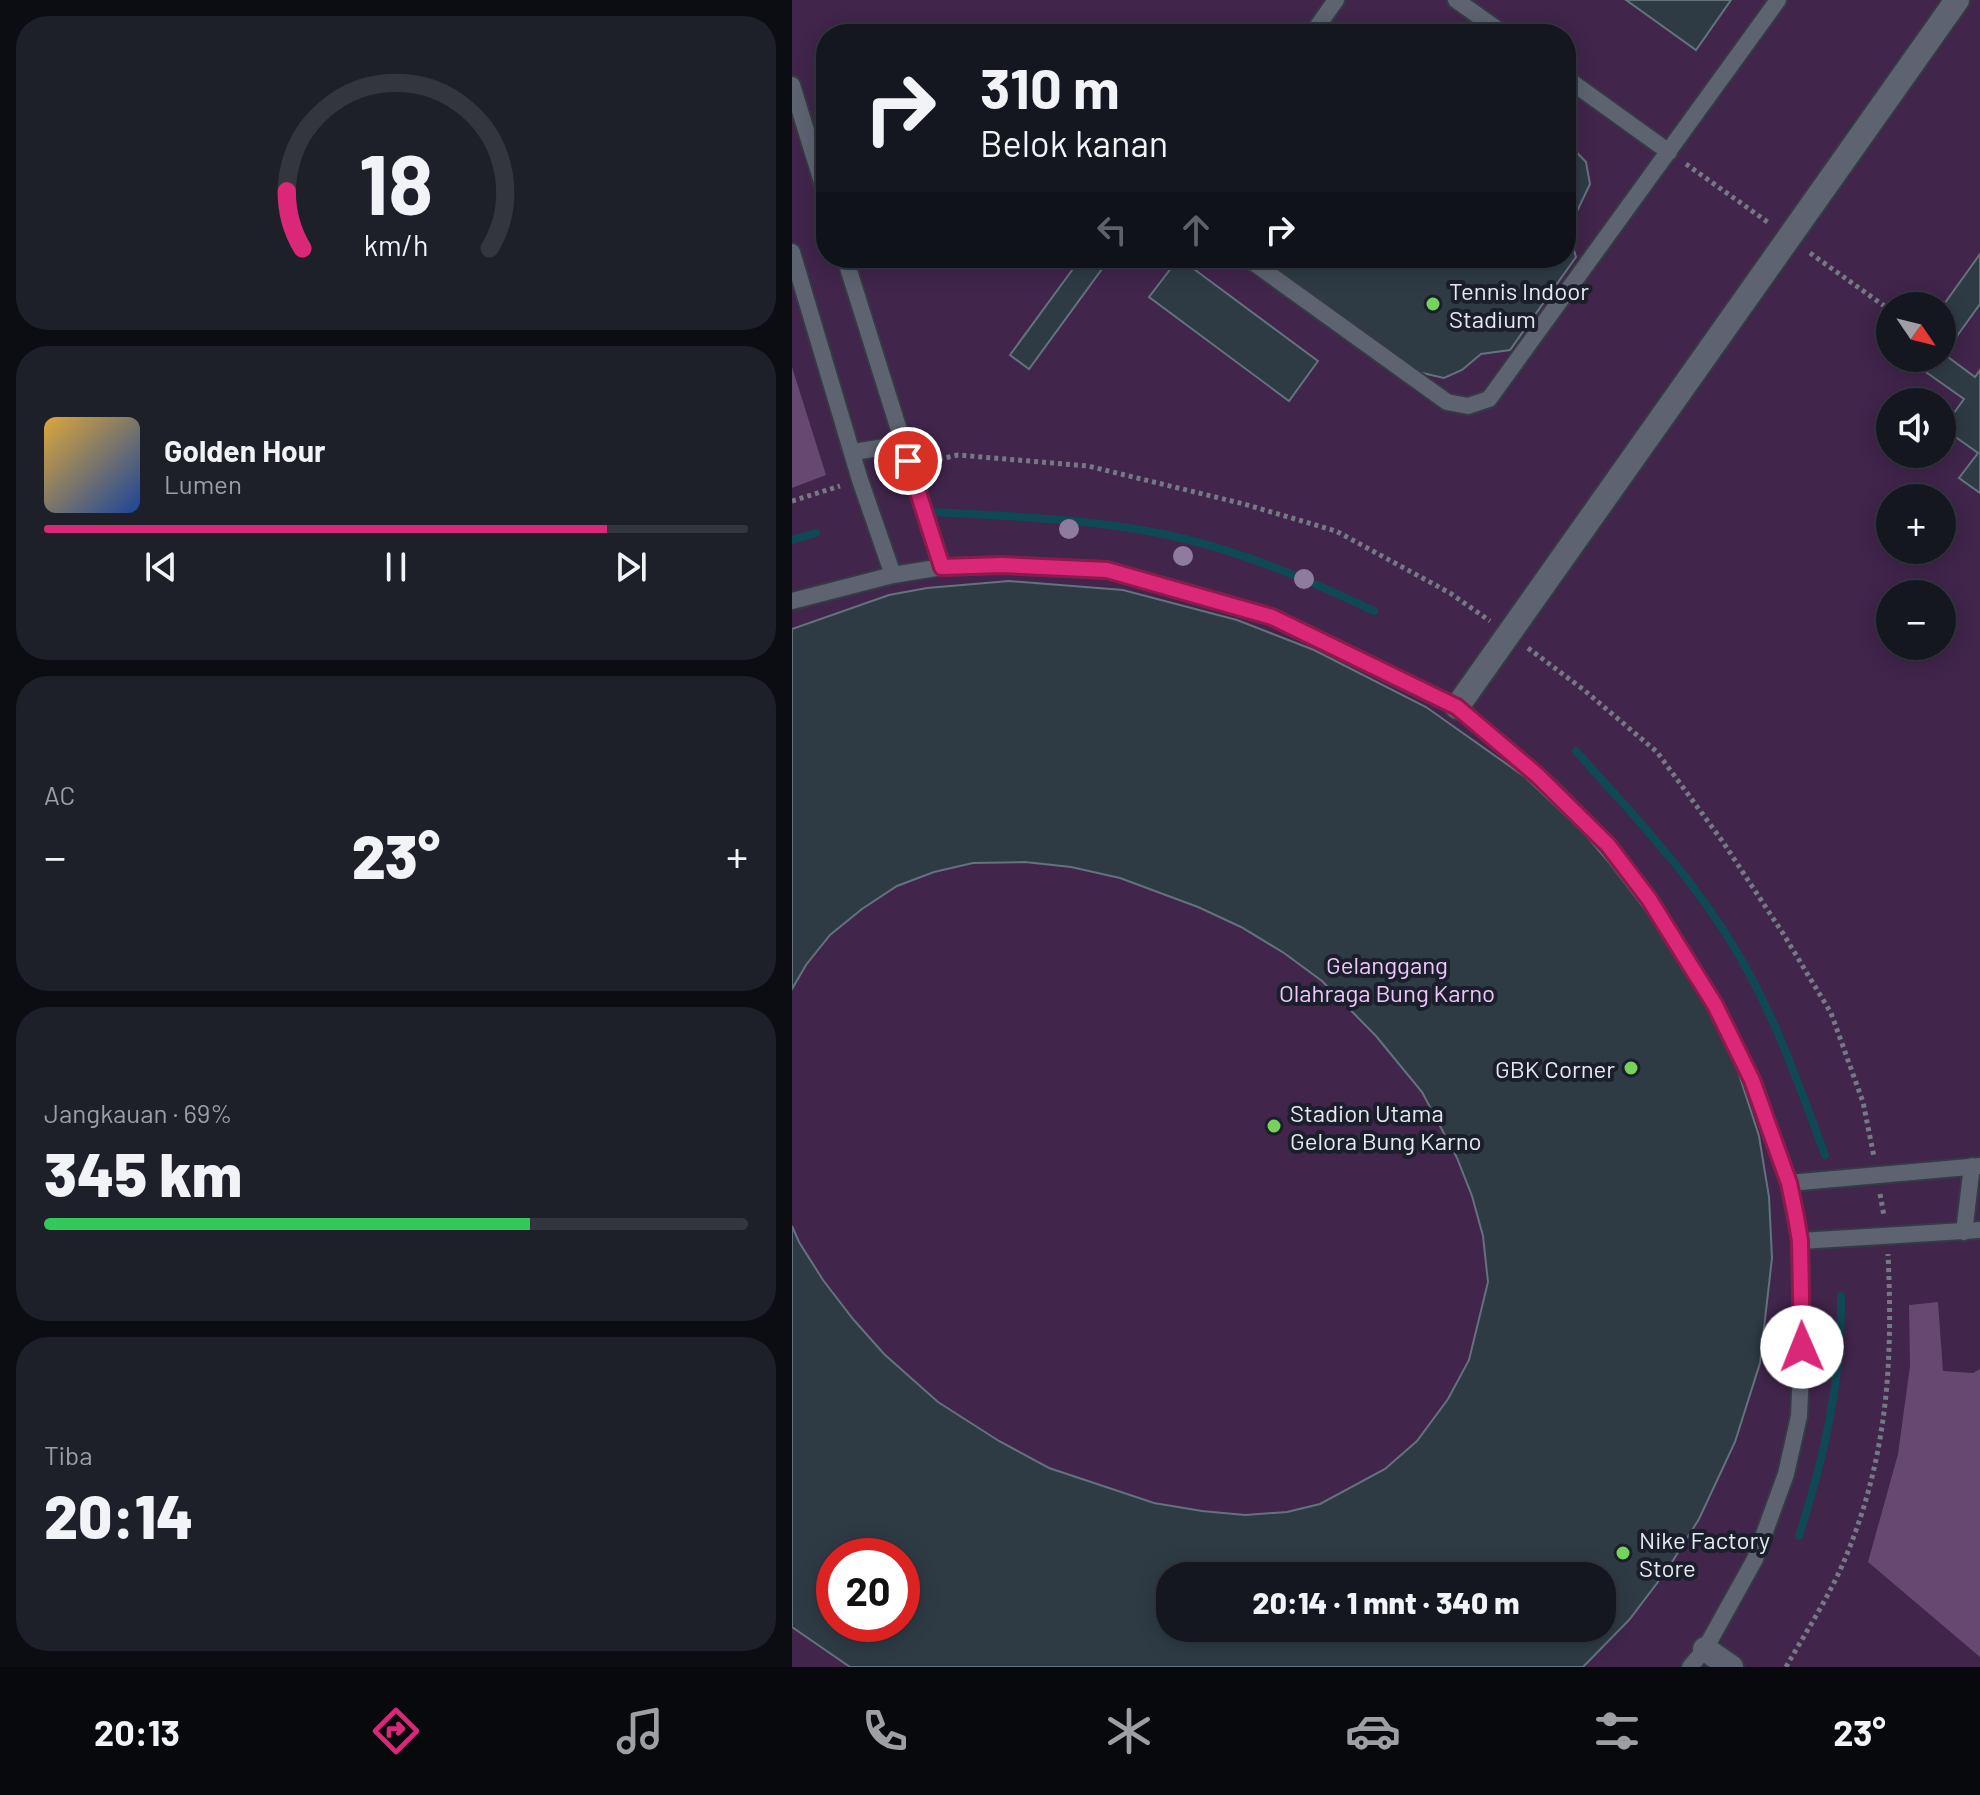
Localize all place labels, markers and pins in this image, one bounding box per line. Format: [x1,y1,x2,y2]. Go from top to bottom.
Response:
place label: Tennis Indoor Stadium [1449,276,1589,333]
marker: Tennis Indoor Stadium [1424,295,1442,313]
pin [874,427,942,495]
place label: GBK Corner [1495,1054,1615,1083]
marker: GBK Corner [1622,1059,1640,1077]
place label: Stadion Utama Gelora Bung Karno [1290,1098,1482,1155]
marker: Stadion Utama Gelora Bung Karno [1265,1117,1283,1135]
place label: Nike Factory Store [1639,1525,1770,1582]
marker: Nike Factory Store [1614,1544,1632,1562]

